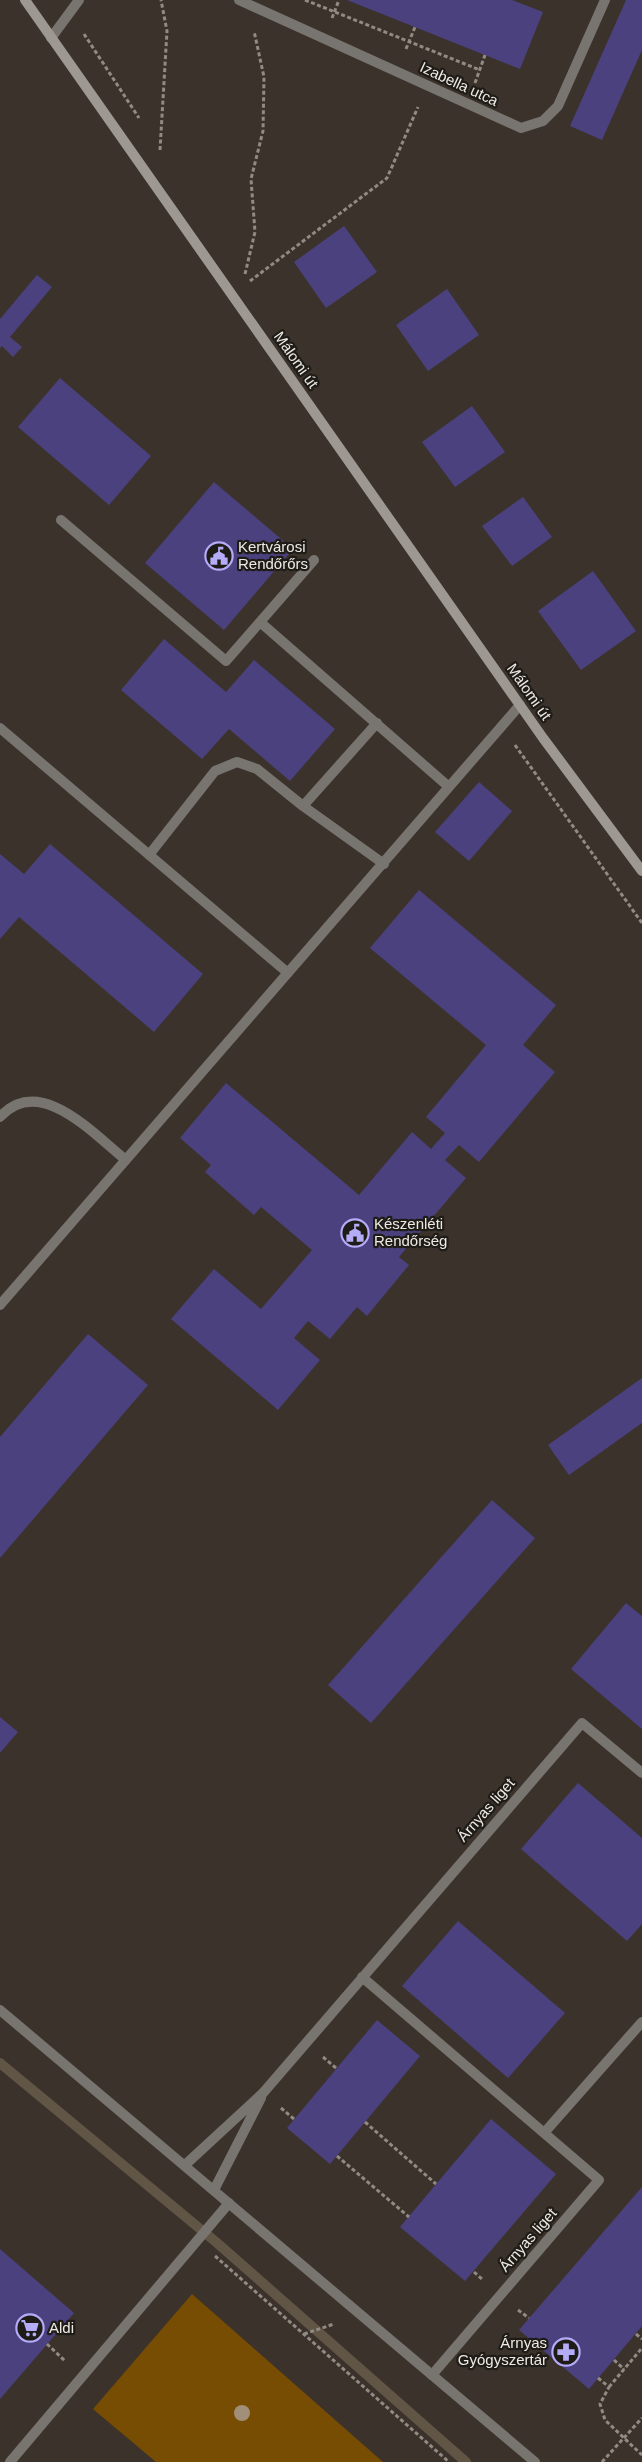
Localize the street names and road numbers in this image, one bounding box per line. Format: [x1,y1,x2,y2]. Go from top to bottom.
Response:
street label: Izabella utca [417,58,502,109]
street label: Málomi út [271,328,322,392]
street label: Málomi út [504,660,555,724]
street label: Árnyas liget [453,1774,518,1845]
street label: Árnyas liget [495,2204,560,2275]

